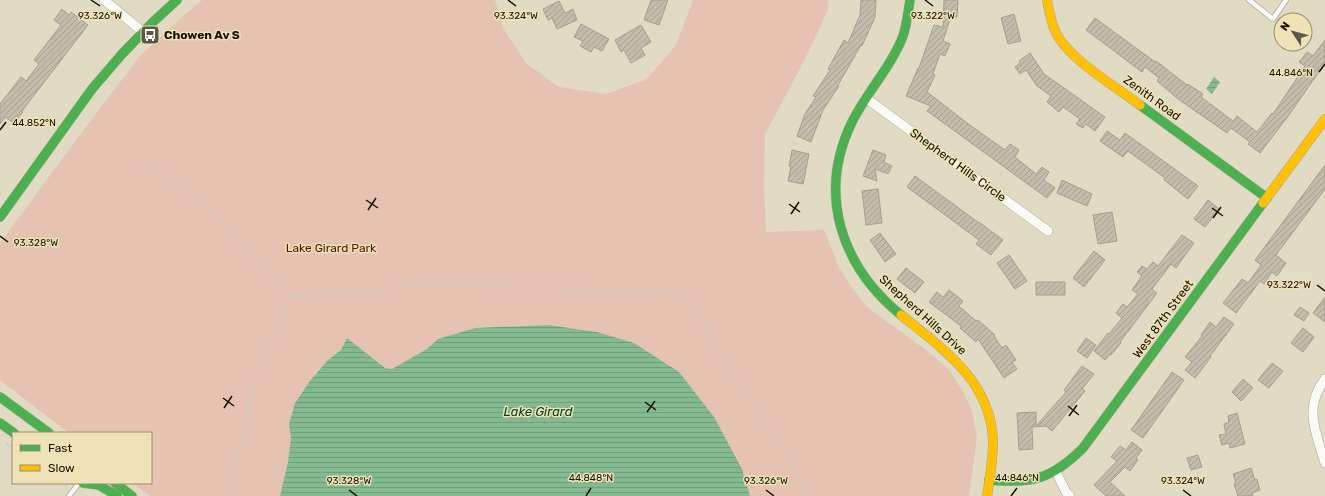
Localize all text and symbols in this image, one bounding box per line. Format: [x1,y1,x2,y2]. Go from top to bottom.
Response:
text: 93.326°W [78,10,122,22]
text: 93.324°W [494,10,538,22]
text: 93.322°W [911,10,955,22]
north arrow [1273,12,1313,52]
text: N [1278,19,1293,33]
bus stop icon: Chowen Av S [139,24,161,46]
place label: Chowen Av S [164,28,240,42]
text: 44.846°N [1269,67,1313,79]
street label: Zenith Road [1121,73,1183,123]
text: 44.852°N [12,117,56,129]
street label: Shepherd Hills Circle [907,125,1009,205]
text: 93.328°W [14,237,58,249]
park label: Lake Girard Park [286,241,377,255]
street label: Shepherd Hills Drive [877,272,970,358]
street label: West 87th Street [1130,277,1196,361]
text: 93.322°W [1267,279,1311,291]
water label: Lake Girard [504,404,573,419]
legend [12,432,152,484]
text: Fast [48,441,72,455]
text: Slow [48,461,75,475]
text: 44.848°N [569,472,613,484]
text: 44.846°N [995,472,1039,484]
text: 93.328°W [327,475,371,487]
text: 93.326°W [744,475,788,487]
text: 93.324°W [1161,475,1205,487]

